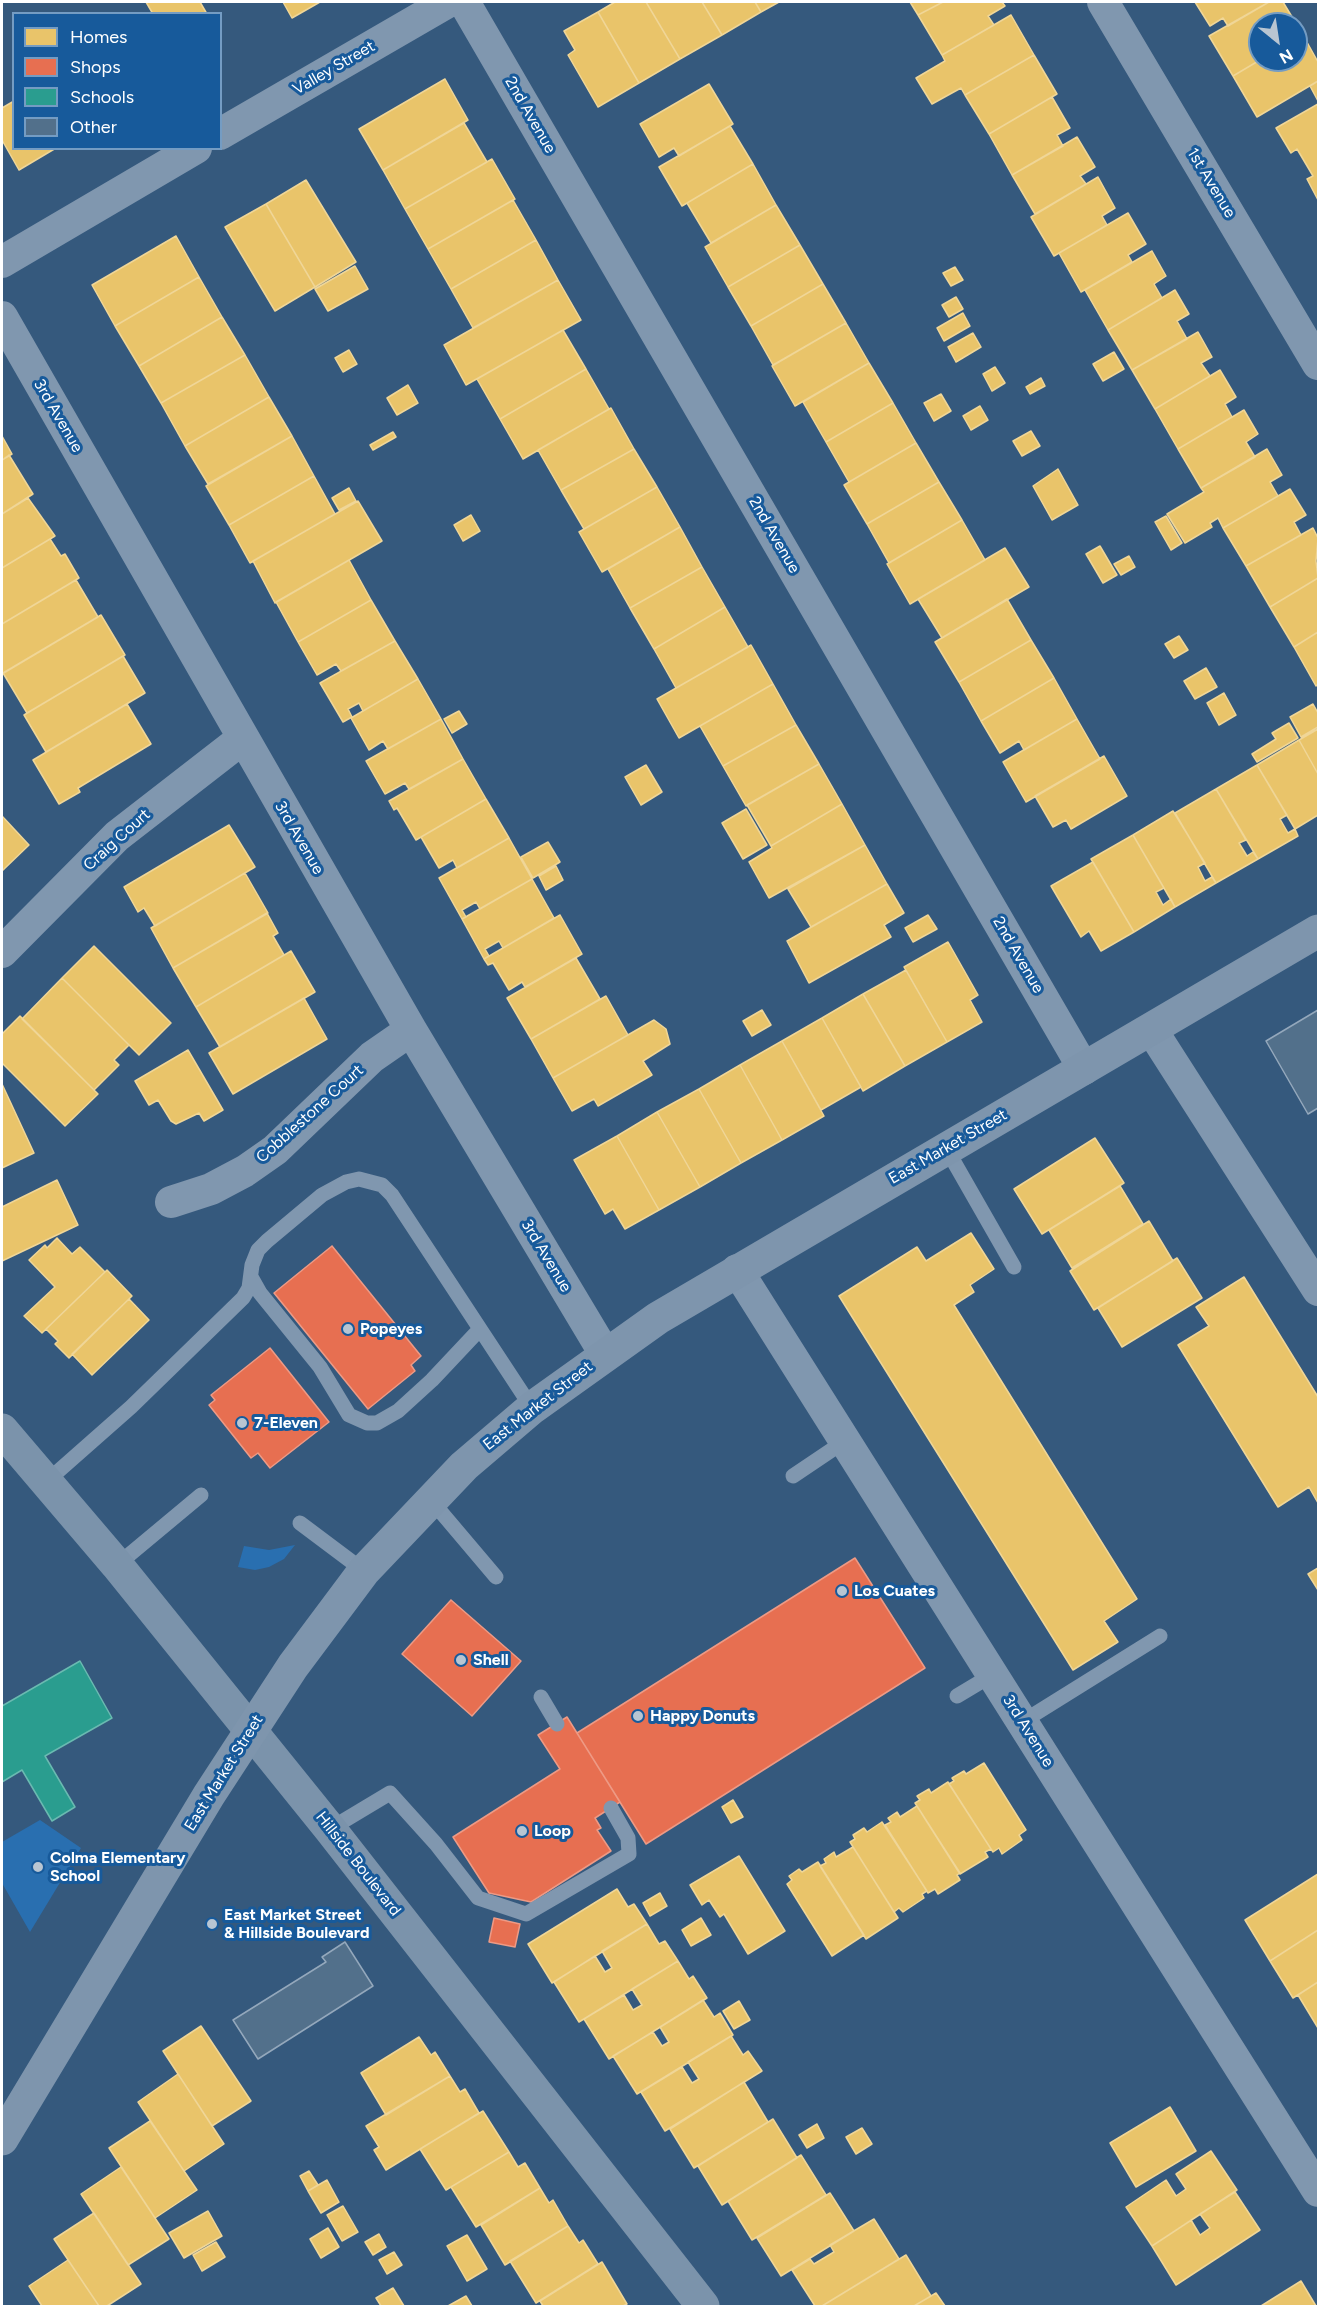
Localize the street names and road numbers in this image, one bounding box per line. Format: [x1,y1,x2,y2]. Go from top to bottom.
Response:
street label: Valley Street [290,37,378,99]
street label: 2nd Avenue [500,73,560,157]
street label: 1st Avenue [1183,145,1239,221]
street label: 3rd Avenue [29,376,87,456]
street label: 2nd Avenue [744,493,804,577]
street label: 3rd Avenue [270,798,328,878]
street label: Craig Court [80,805,154,875]
street label: 2nd Avenue [988,913,1048,997]
street label: Cobblestone Court [253,1061,367,1167]
street label: East Market Street [885,1105,1011,1189]
street label: 3rd Avenue [517,1216,575,1296]
street label: East Market Street [480,1357,596,1455]
street label: 3rd Avenue [998,1691,1058,1771]
street label: East Market Street [181,1711,267,1835]
street label: Hillside Boulevard [311,1808,405,1920]

